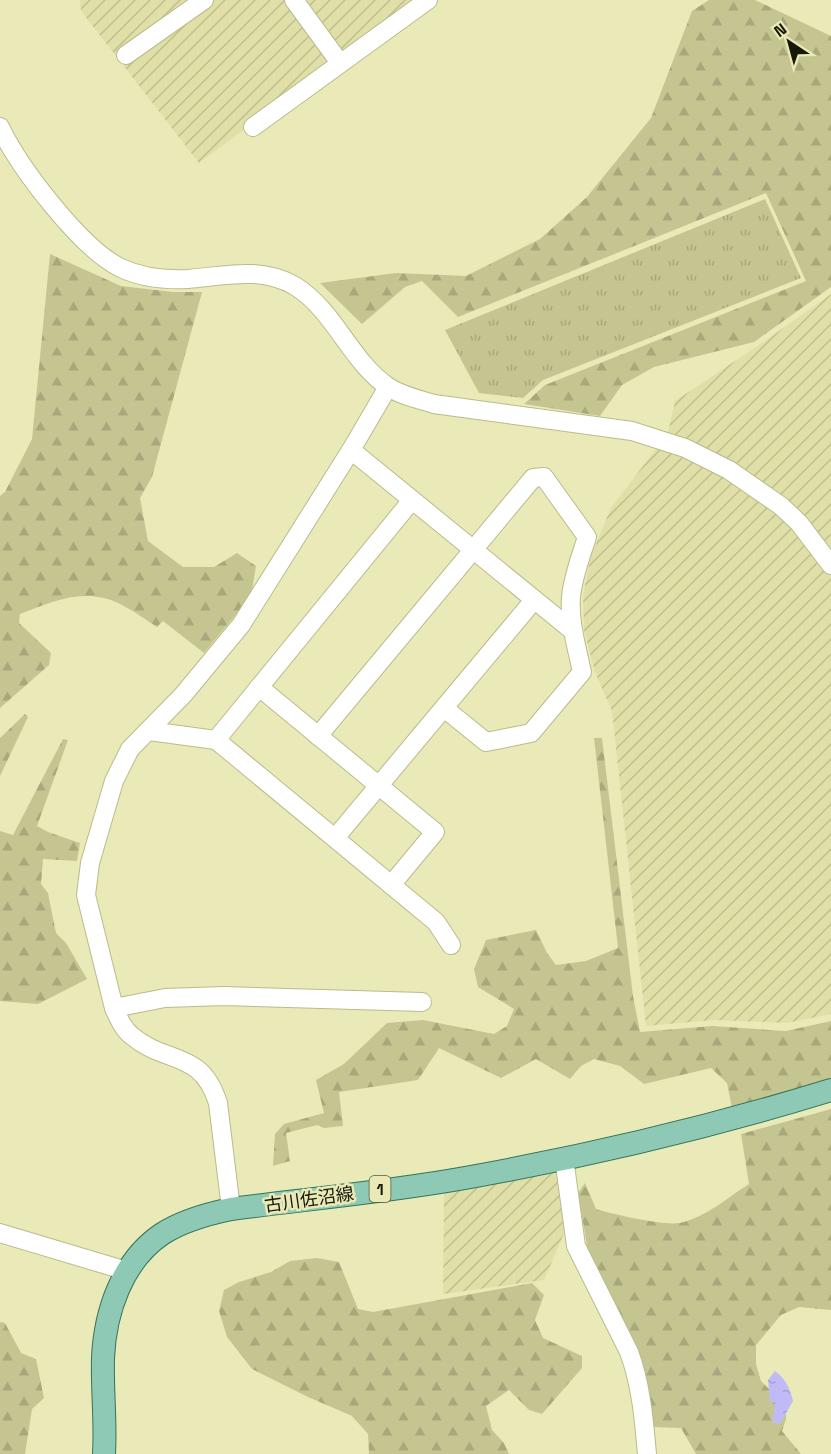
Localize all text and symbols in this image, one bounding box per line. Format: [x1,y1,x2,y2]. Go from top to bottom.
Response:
north arrow [759,12,819,72]
text: N [770,19,791,42]
road number: 1 [370,1176,391,1202]
street label: 古川佐沼線 [263,1181,355,1217]

